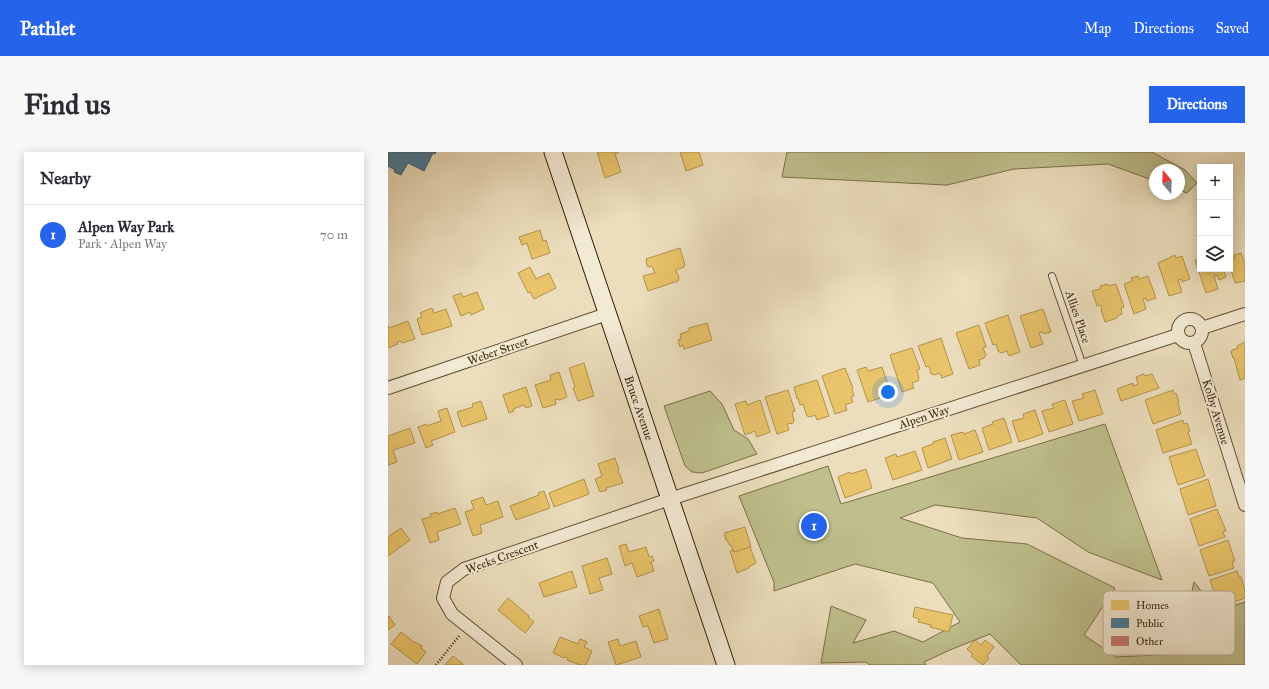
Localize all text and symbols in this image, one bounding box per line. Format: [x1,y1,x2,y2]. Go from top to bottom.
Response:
text: Pathlet [20,17,76,40]
text: Map [1084,20,1111,37]
text: Directions [1133,20,1194,37]
text: Saved [1216,20,1249,37]
button: Directions [1149,86,1245,123]
text: Find us [24,87,110,122]
north arrow [1149,164,1185,200]
map controls [1197,164,1233,272]
button: + [1197,164,1233,200]
text: Nearby [40,168,91,189]
button: − [1197,200,1233,236]
text: Alpen Way Park [78,218,174,236]
text: 1 [50,227,56,243]
text: 70 m [320,227,348,243]
text: Park · Alpen Way [78,236,167,252]
button: layers [1197,236,1233,272]
street label: Allies Place [1062,288,1094,345]
street label: Weber Street [466,334,531,368]
street label: Bruce Avenue [621,374,657,442]
street label: Kolby Avenue [1199,378,1233,446]
your location [878,382,898,402]
street label: Alpen Way [896,402,952,432]
pin: 1 [801,511,827,541]
street label: Weeks Crescent [464,537,541,577]
legend [1103,591,1235,655]
text: Homes [1136,599,1169,612]
text: Public [1136,617,1164,630]
text: Other [1136,635,1164,648]

